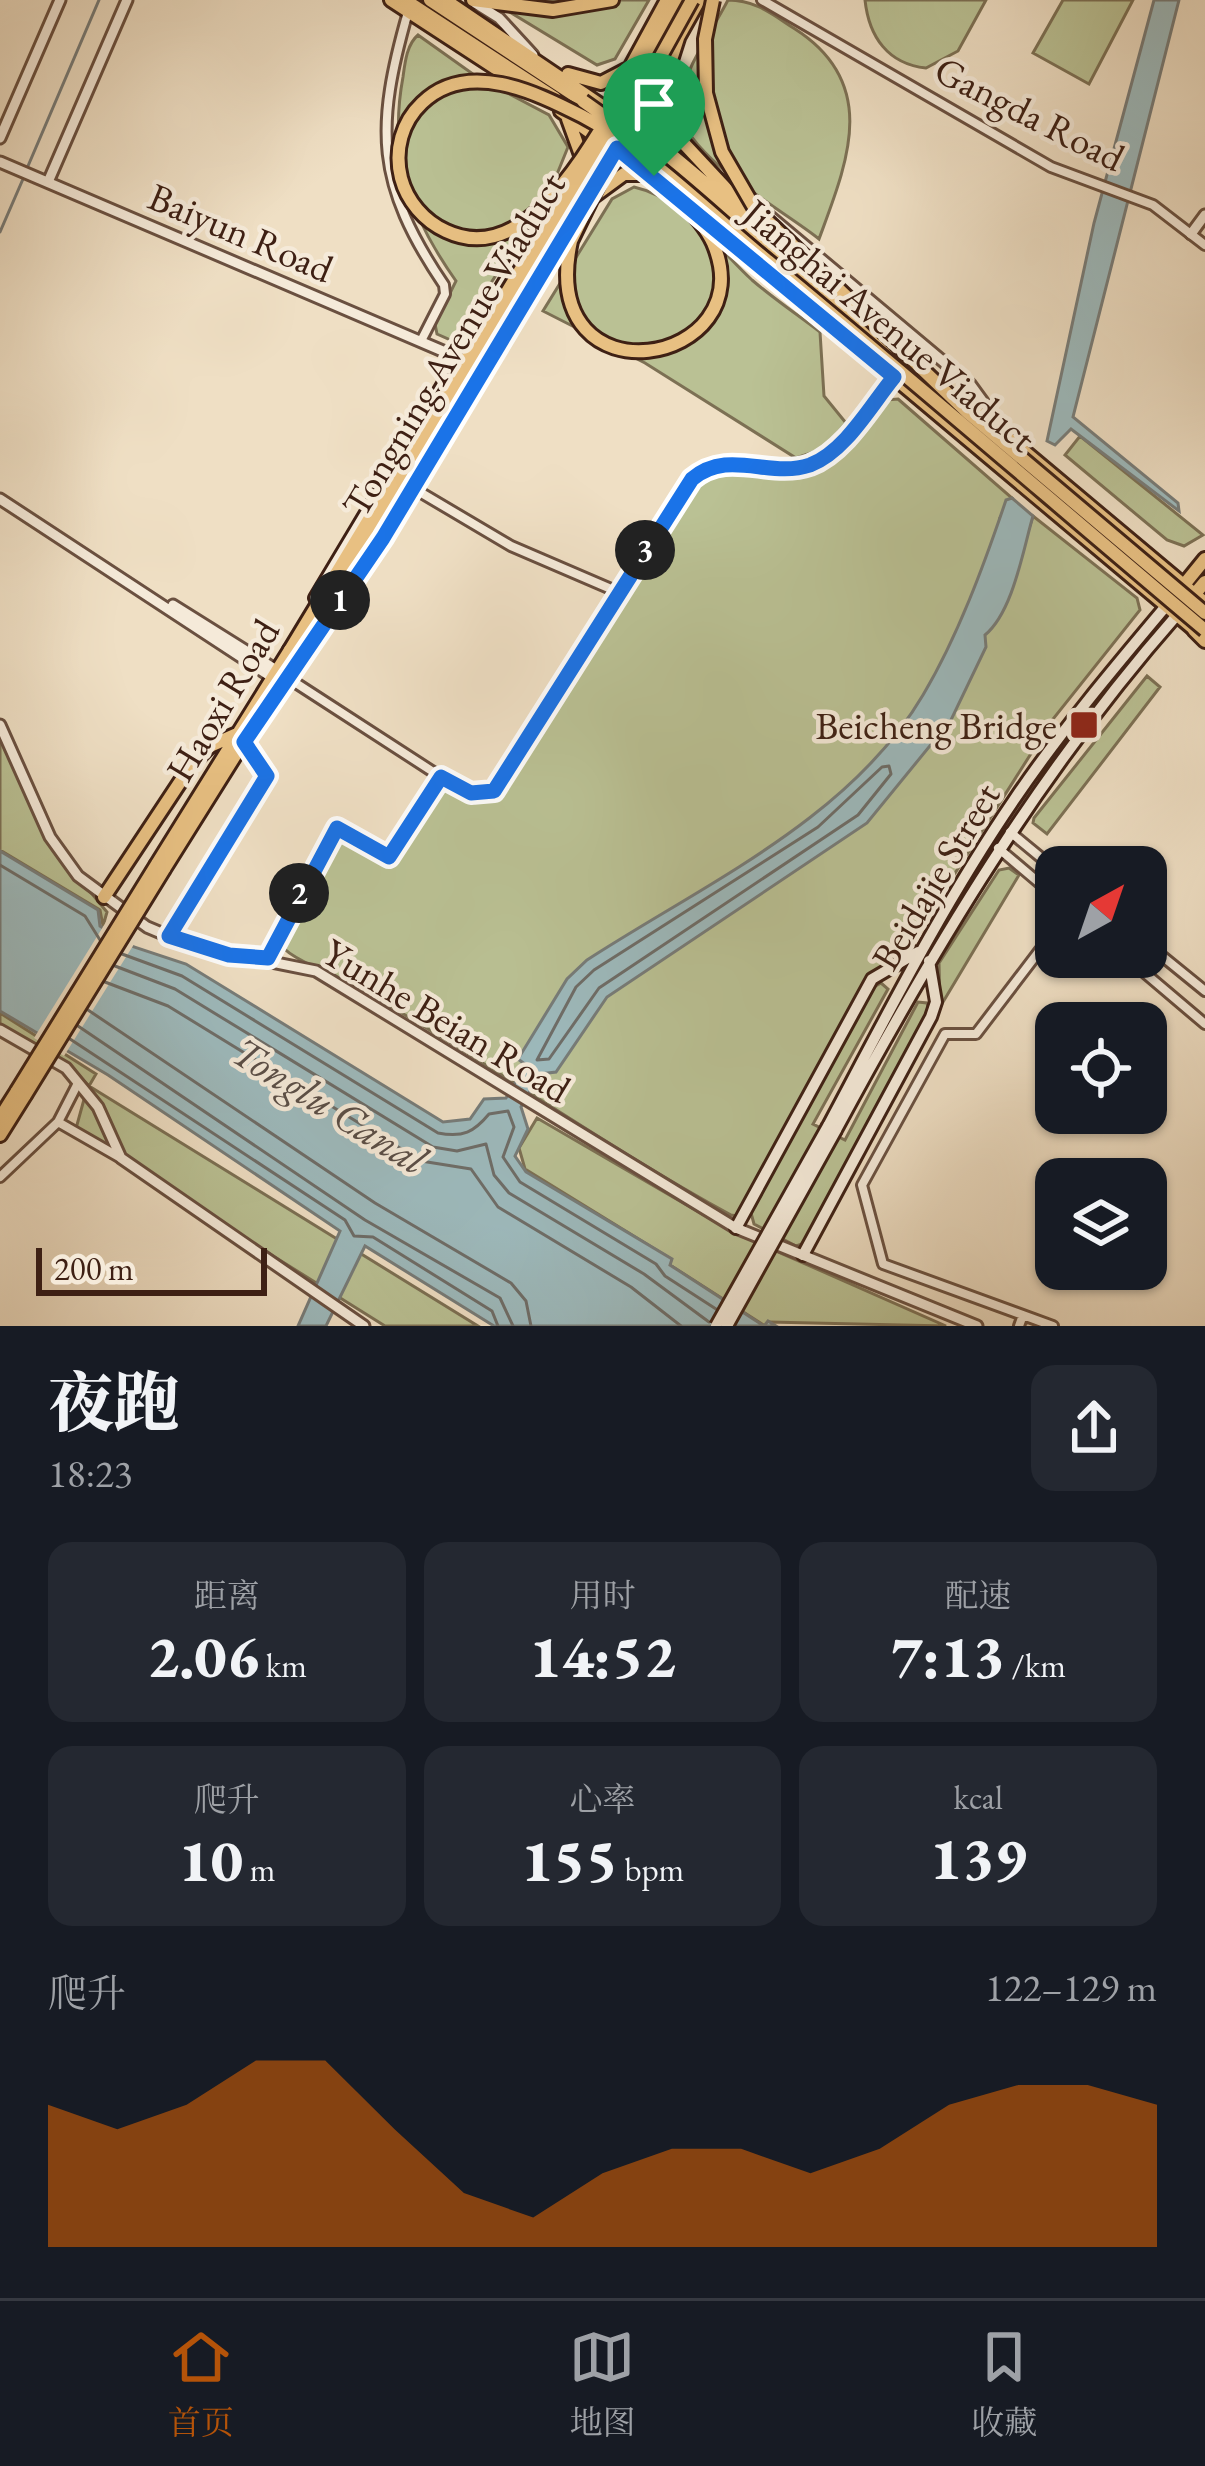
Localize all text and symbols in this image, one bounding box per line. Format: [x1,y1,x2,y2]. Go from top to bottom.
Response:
street label: Gangda Road [926,44,1133,183]
pin [603,53,705,176]
icon: arrive [621,71,687,137]
street label: Tongning Avenue Viaduct [330,163,577,526]
street label: Baiyun Road [141,171,341,294]
street label: Jianghai Avenue Viaduct [730,186,1047,463]
pin: 3 [615,520,675,580]
text: 3 [636,528,654,571]
pin: 1 [310,570,370,630]
text: 1 [331,578,349,621]
street label: Haoxi Road [154,609,291,791]
place label: Beicheng Bridge [815,700,1057,751]
marker: Beicheng Bridge [1068,709,1100,741]
street label: Beidajie Street [860,773,1011,979]
north arrow [1035,846,1167,978]
map controls [1035,846,1167,1290]
pin: 2 [269,863,329,923]
text: 2 [290,871,308,914]
street label: Yunhe Beian Road [314,926,580,1115]
button: locate [1035,1002,1167,1134]
water label: Tonglu Canal [222,1024,438,1187]
button: layers [1035,1158,1167,1290]
scale bar [36,1242,267,1295]
text: 200 m [54,1247,134,1290]
text: 夜跑 [48,1360,180,1446]
button: share [1031,1365,1157,1491]
text: 18:23 [48,1448,133,1499]
text: 距离 [194,1574,260,1617]
text: 用时 [569,1574,635,1617]
text: 配速 [945,1574,1011,1617]
text: 2.06 [147,1617,259,1695]
text: 14:52 [529,1617,676,1695]
text: 7:13 [890,1617,1005,1695]
text: km [259,1644,307,1687]
text: /km [1005,1644,1066,1687]
text: kcal [953,1776,1003,1819]
text: 爬升 [194,1778,260,1821]
text: 心率 [569,1778,635,1821]
text: 139 [930,1819,1027,1897]
text: 10 [178,1821,243,1899]
text: 155 [521,1821,618,1899]
text: m [243,1848,275,1891]
text: bpm [618,1848,684,1891]
text: 122–129 m [985,1962,1157,2013]
text: 爬升 [48,1968,126,2019]
tab: 首页 [168,2324,234,2444]
tab: 地图 [569,2324,635,2444]
tab: 收藏 [971,2324,1037,2444]

